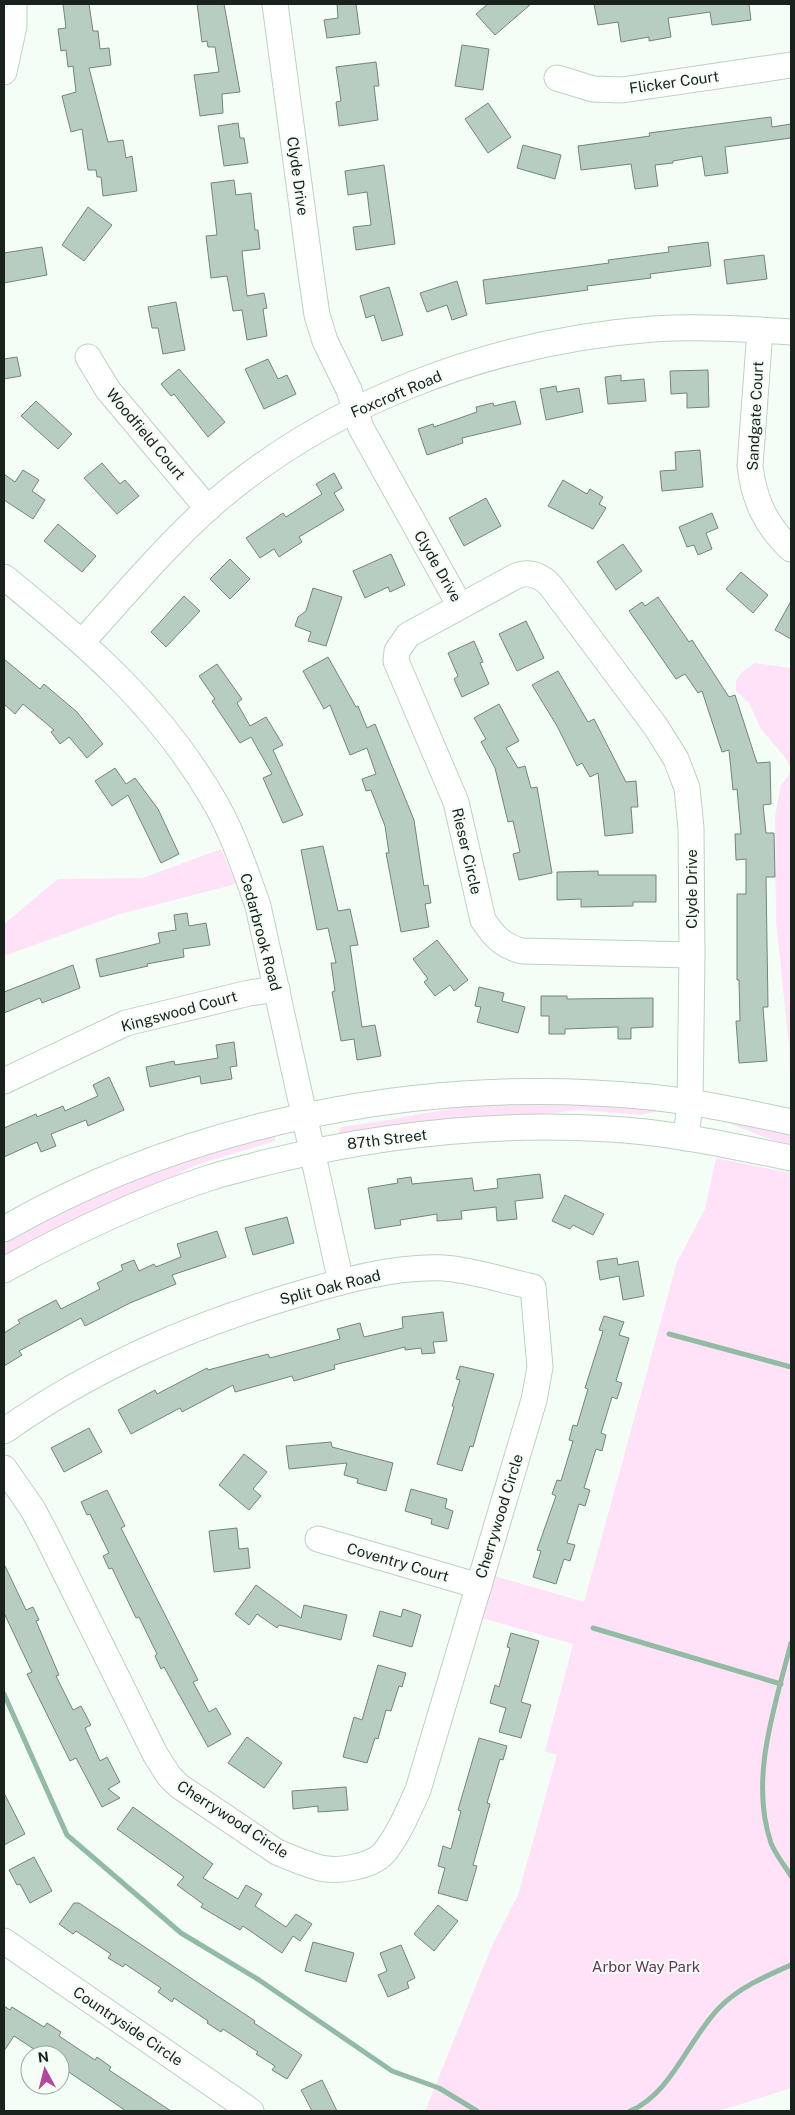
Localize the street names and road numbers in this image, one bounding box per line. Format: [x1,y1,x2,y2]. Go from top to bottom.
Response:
street label: Flicker Court [628,67,720,97]
street label: Clyde Drive [284,136,312,216]
street label: Sandgate Court [744,361,766,471]
street label: Foxcroft Road [348,367,444,421]
street label: Woodfield Court [103,385,189,483]
street label: Clyde Drive [411,527,465,605]
street label: Rieser Circle [449,806,485,896]
street label: Clyde Drive [683,849,700,929]
street label: Cedarbrook Road [237,871,285,993]
street label: Kingswood Court [119,987,239,1035]
street label: 87th Street [346,1126,428,1152]
street label: Split Oak Road [278,1266,382,1308]
street label: Cherrywood Circle [472,1452,526,1580]
street label: Coventry Court [345,1539,451,1585]
street label: Cherrywood Circle [174,1777,292,1861]
street label: Countryside Circle [70,1983,186,2069]

